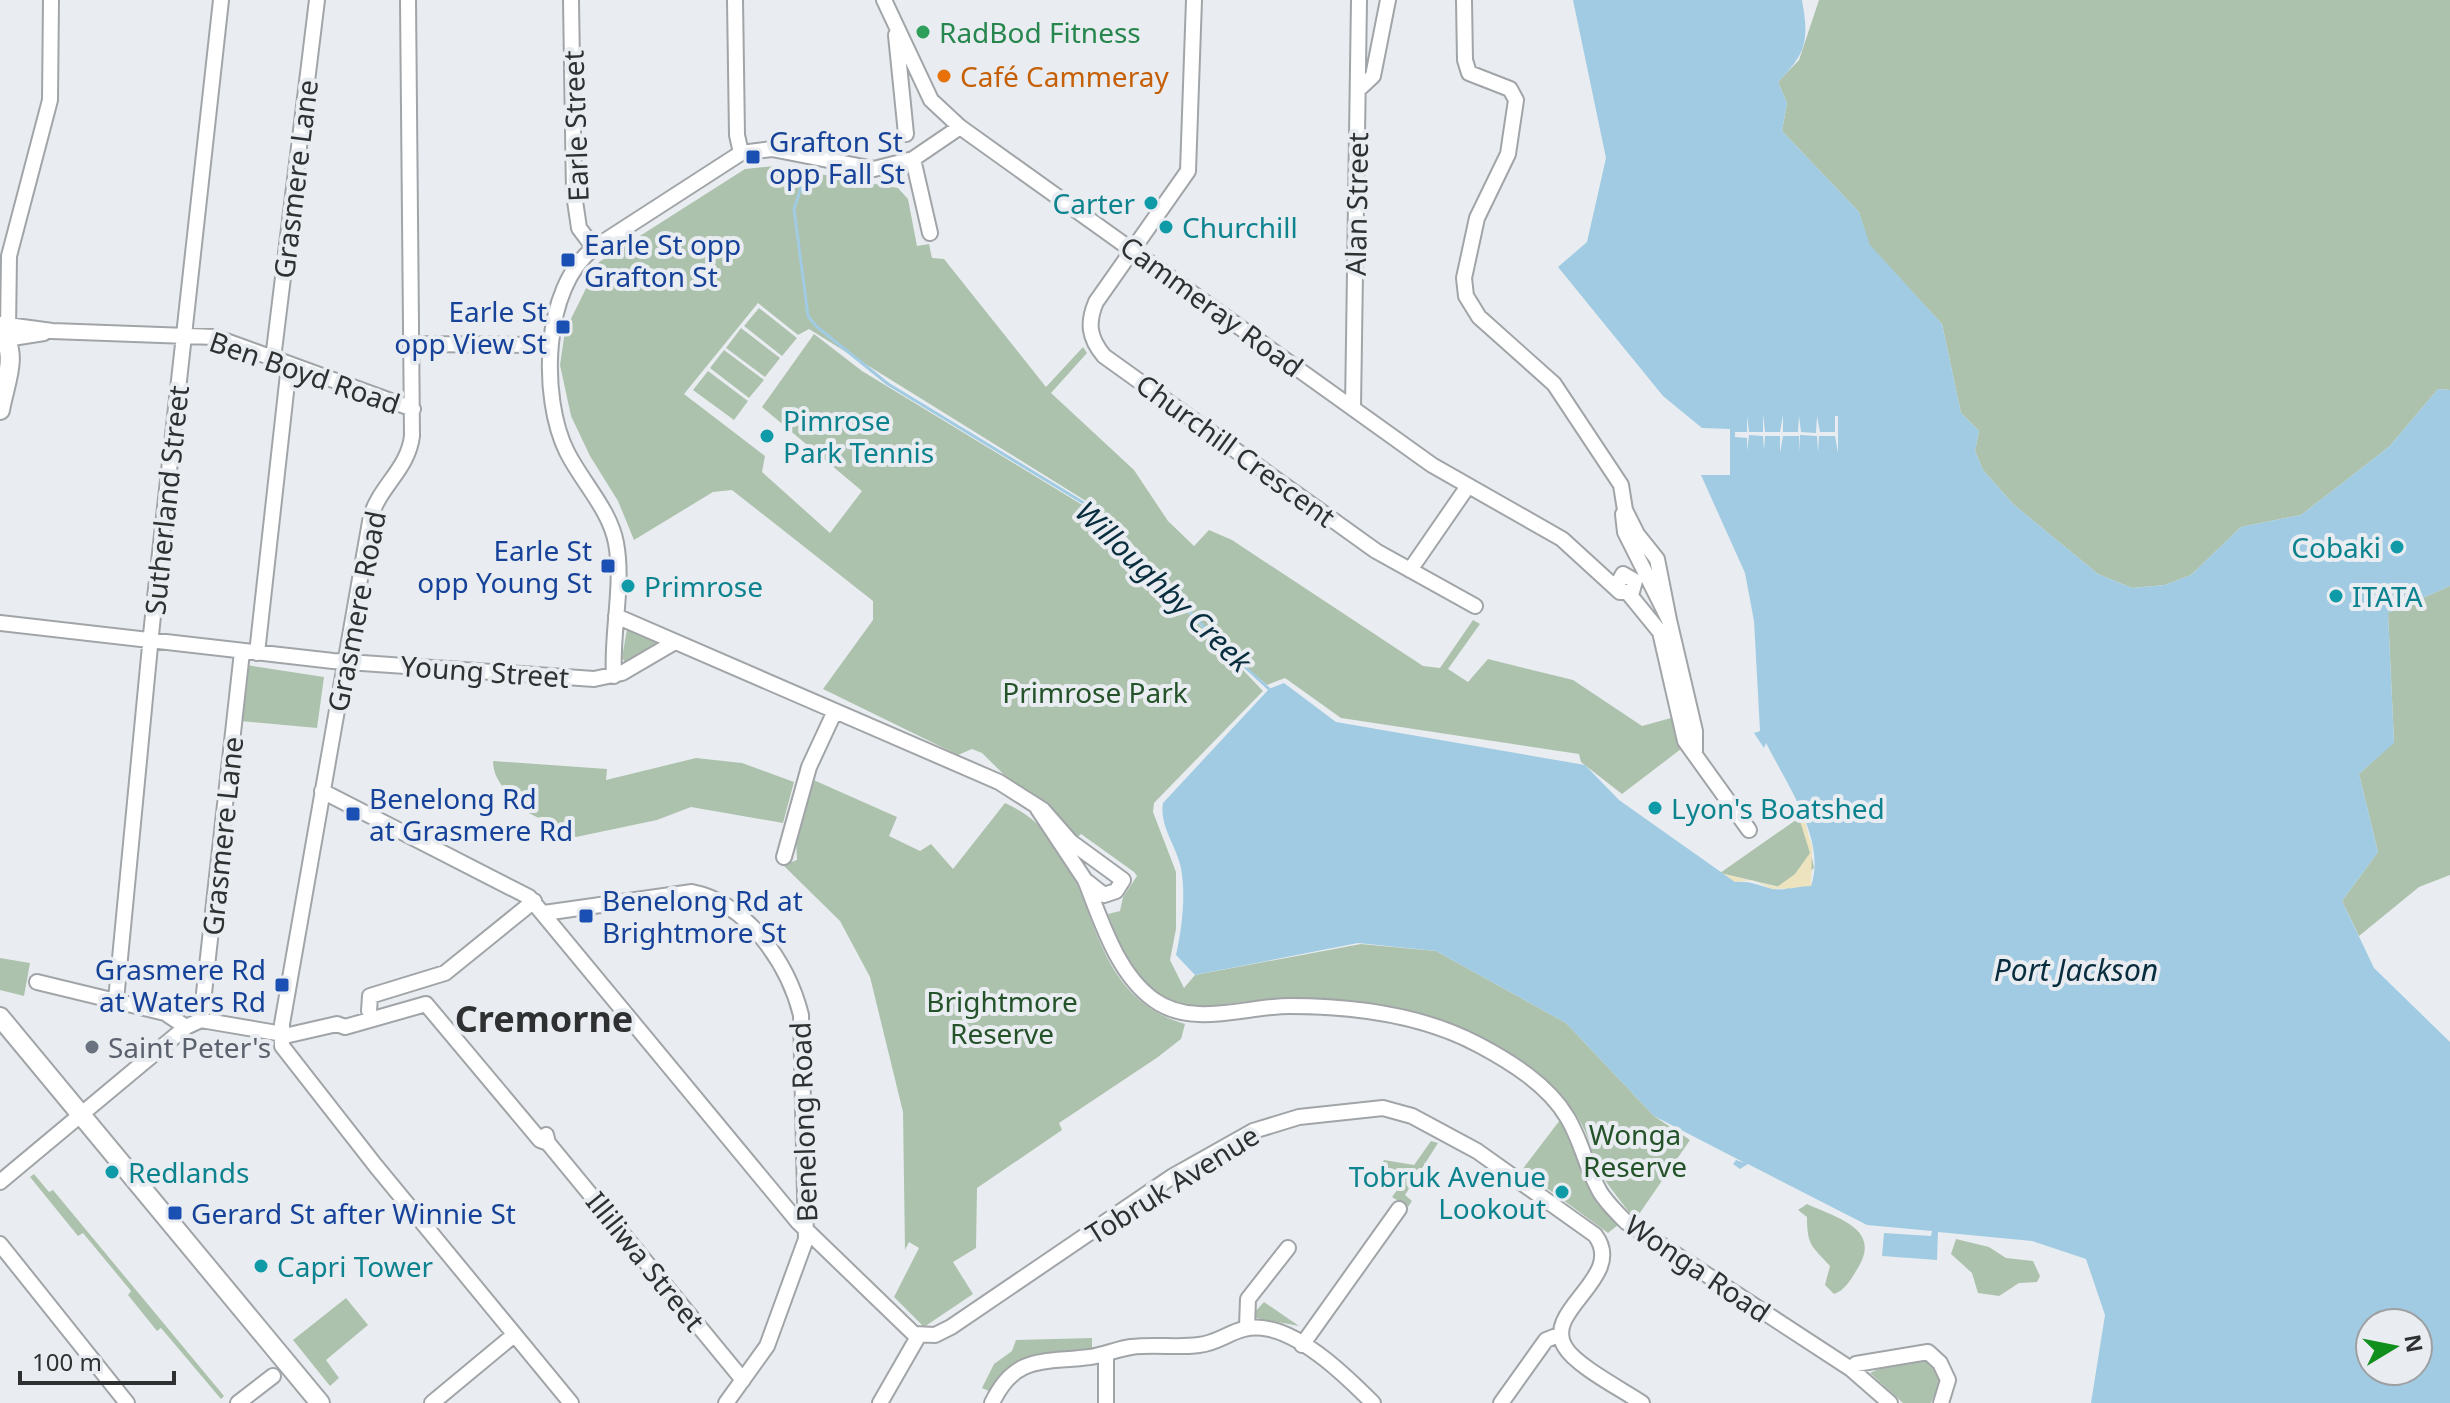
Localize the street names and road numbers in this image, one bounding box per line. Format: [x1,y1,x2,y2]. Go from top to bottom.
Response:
street label: Earle Street [553,50,597,202]
street label: Grasmere Lane [264,77,326,281]
street label: Alan Street [1336,132,1376,276]
street label: Cammeray Road [1113,227,1311,385]
street label: Ben Boyd Road [205,322,405,422]
street label: Churchill Crescent [1129,365,1343,535]
street label: Sutherland Street [135,383,197,617]
street label: Grasmere Road [318,507,394,715]
street label: Young Street [400,646,570,696]
street label: Grasmere Lane [193,735,251,937]
street label: Benelong Road [781,1021,825,1223]
street label: Tobruk Avenue [1078,1116,1266,1252]
street label: Illiliwa Street [578,1183,714,1339]
street label: Wonga Road [1618,1205,1778,1331]

